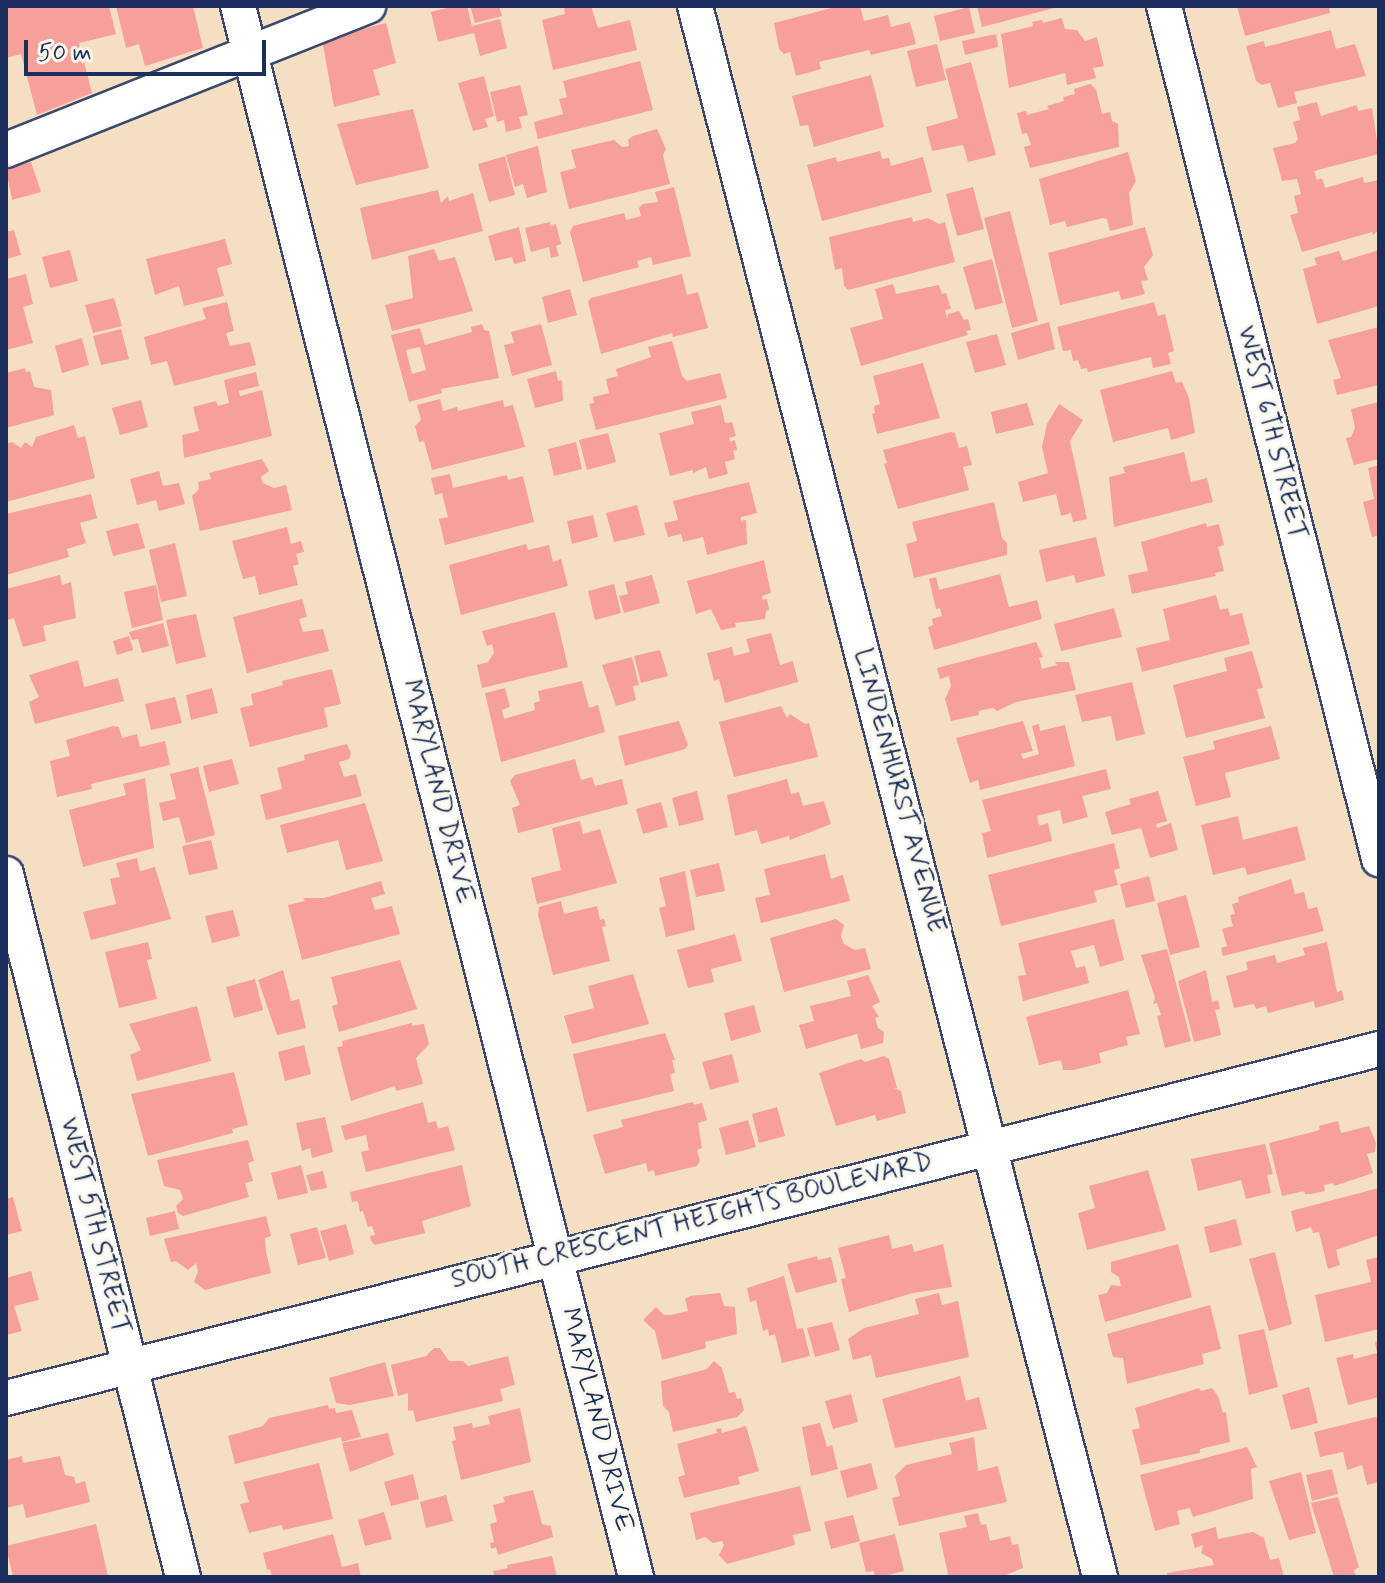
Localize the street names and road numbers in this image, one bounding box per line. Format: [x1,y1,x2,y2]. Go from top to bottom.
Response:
street label: WEST 6TH STREET [1229,321,1313,545]
street label: LINDENHURST AVENUE [845,646,951,936]
street label: MARYLAND DRIVE [394,677,480,907]
street label: WEST 5TH STREET [52,1113,136,1339]
street label: SOUTH CRESCENT HEIGHTS BOULEVARD [450,1147,934,1297]
street label: MARYLAND DRIVE [553,1305,639,1535]

